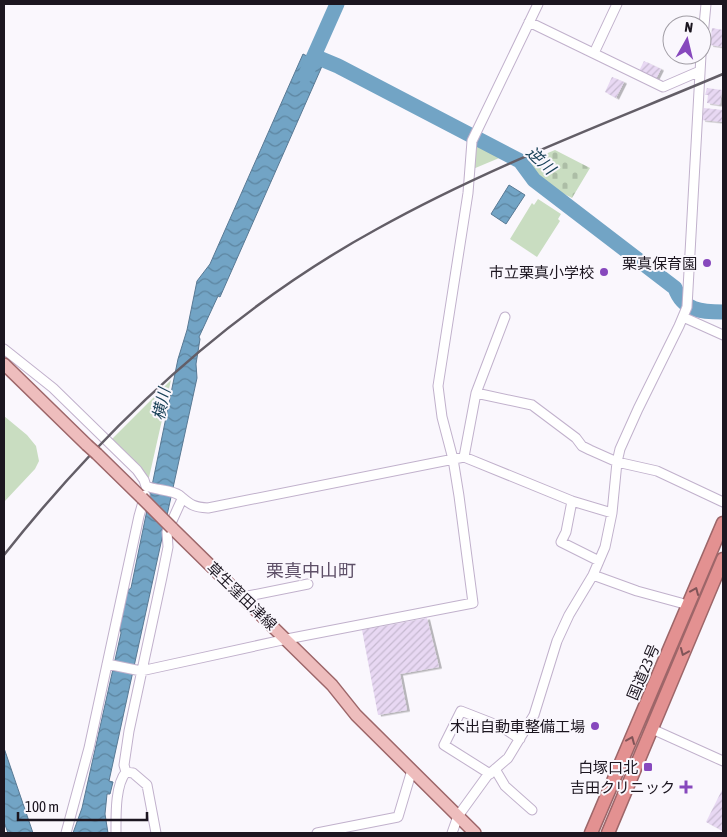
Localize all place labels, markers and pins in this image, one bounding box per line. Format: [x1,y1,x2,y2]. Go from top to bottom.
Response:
place label: 栗真保育園 [622,255,697,272]
marker: 栗真保育園 [701,257,713,269]
place label: 市立栗真小学校 [489,264,594,281]
marker: 市立栗真小学校 [598,266,610,278]
place label: 木出自動車整備工場 [450,718,585,735]
marker: 木出自動車整備工場 [589,720,601,732]
place label: 白塚口北 [578,759,638,776]
marker: 白塚口北 [642,761,654,773]
place label: 吉田クリニック [570,779,675,796]
marker: 吉田クリニック [679,780,693,794]

